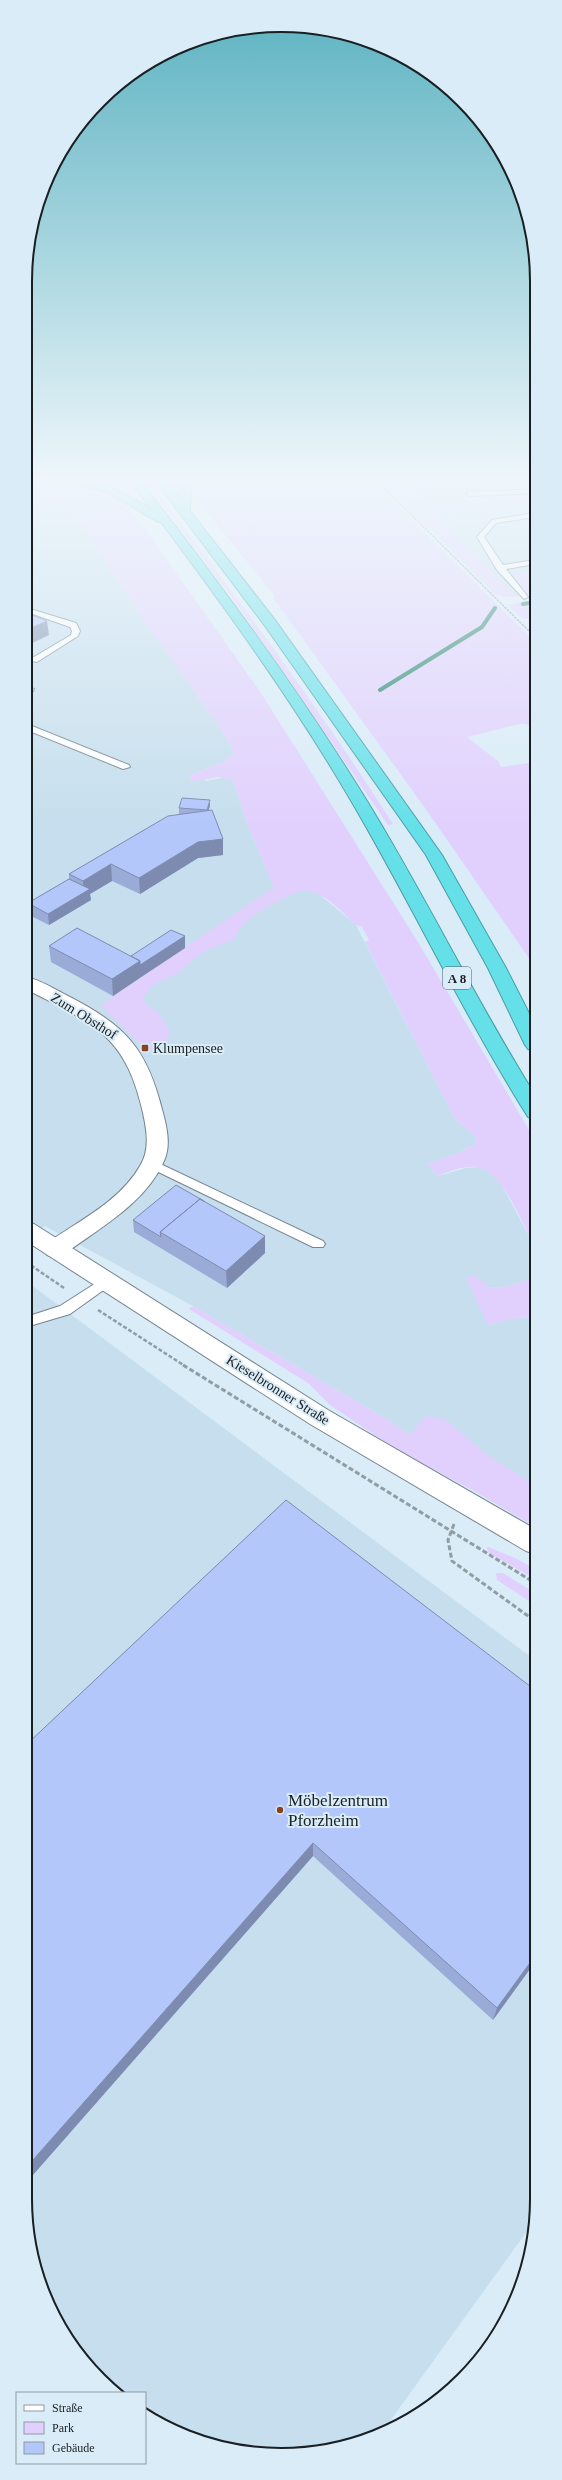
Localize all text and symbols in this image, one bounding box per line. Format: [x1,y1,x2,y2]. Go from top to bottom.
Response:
road number: A 8 [443,967,471,989]
street label: Zum Obsthof [48,990,120,1042]
place label: Klumpensee [153,1041,223,1056]
marker: Klumpensee [140,1043,150,1053]
street label: Kieselbronner Straße [224,1352,332,1428]
place label: Möbelzentrum Pforzheim [288,1791,388,1830]
marker: Möbelzentrum Pforzheim [275,1805,285,1815]
legend [16,2392,146,2464]
text: Straße [52,2401,83,2415]
text: Park [52,2421,74,2435]
text: Gebäude [52,2441,95,2455]

